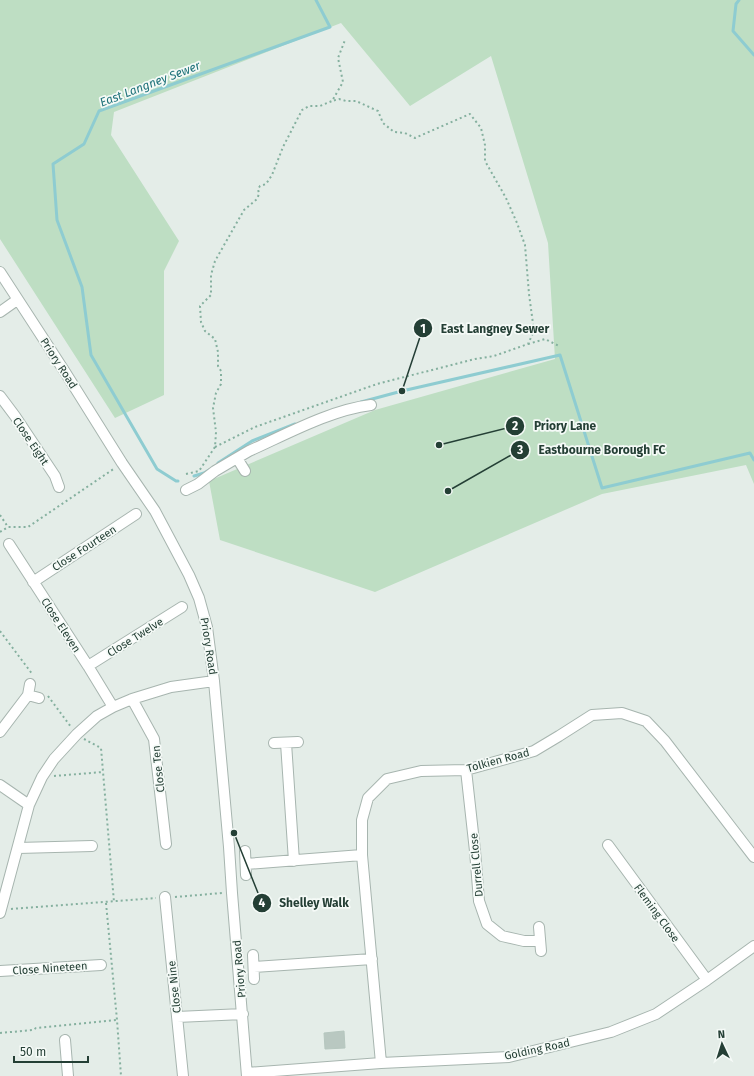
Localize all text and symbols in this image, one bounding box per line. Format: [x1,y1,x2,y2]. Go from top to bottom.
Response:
water label: East Langney Sewer [98,58,202,110]
callout: East Langney Sewer [413,316,557,340]
text: 1 [420,322,426,336]
text: East Langney Sewer [441,322,549,336]
street label: Priory Road [37,335,80,391]
callout: Priory Lane [505,414,604,438]
street label: Close Eight [10,415,51,468]
text: 2 [512,419,518,433]
text: Priory Lane [534,419,596,433]
callout: Eastbourne Borough FC [510,438,673,462]
text: 3 [516,443,523,457]
text: Eastbourne Borough FC [539,443,666,457]
street label: Close Fourteen [50,523,119,574]
street label: Close Eleven [38,596,83,655]
street label: Close Twelve [105,615,166,660]
street label: Priory Road [198,616,219,676]
street label: Close Ten [150,745,167,793]
street label: Tolkien Road [465,746,531,775]
street label: Durrell Close [467,833,486,897]
street label: Fleming Close [631,882,682,945]
callout: Shelley Walk [252,891,357,915]
text: 4 [259,896,266,910]
text: Shelley Walk [279,896,349,910]
street label: Priory Road [231,940,248,998]
street label: Close Nineteen [12,959,88,978]
street label: Close Nine [165,960,184,1014]
north arrow [702,1024,742,1064]
text: N [717,1028,725,1041]
street label: Golding Road [503,1036,571,1063]
scale bar [14,1038,88,1064]
text: 50 m [20,1045,46,1059]

